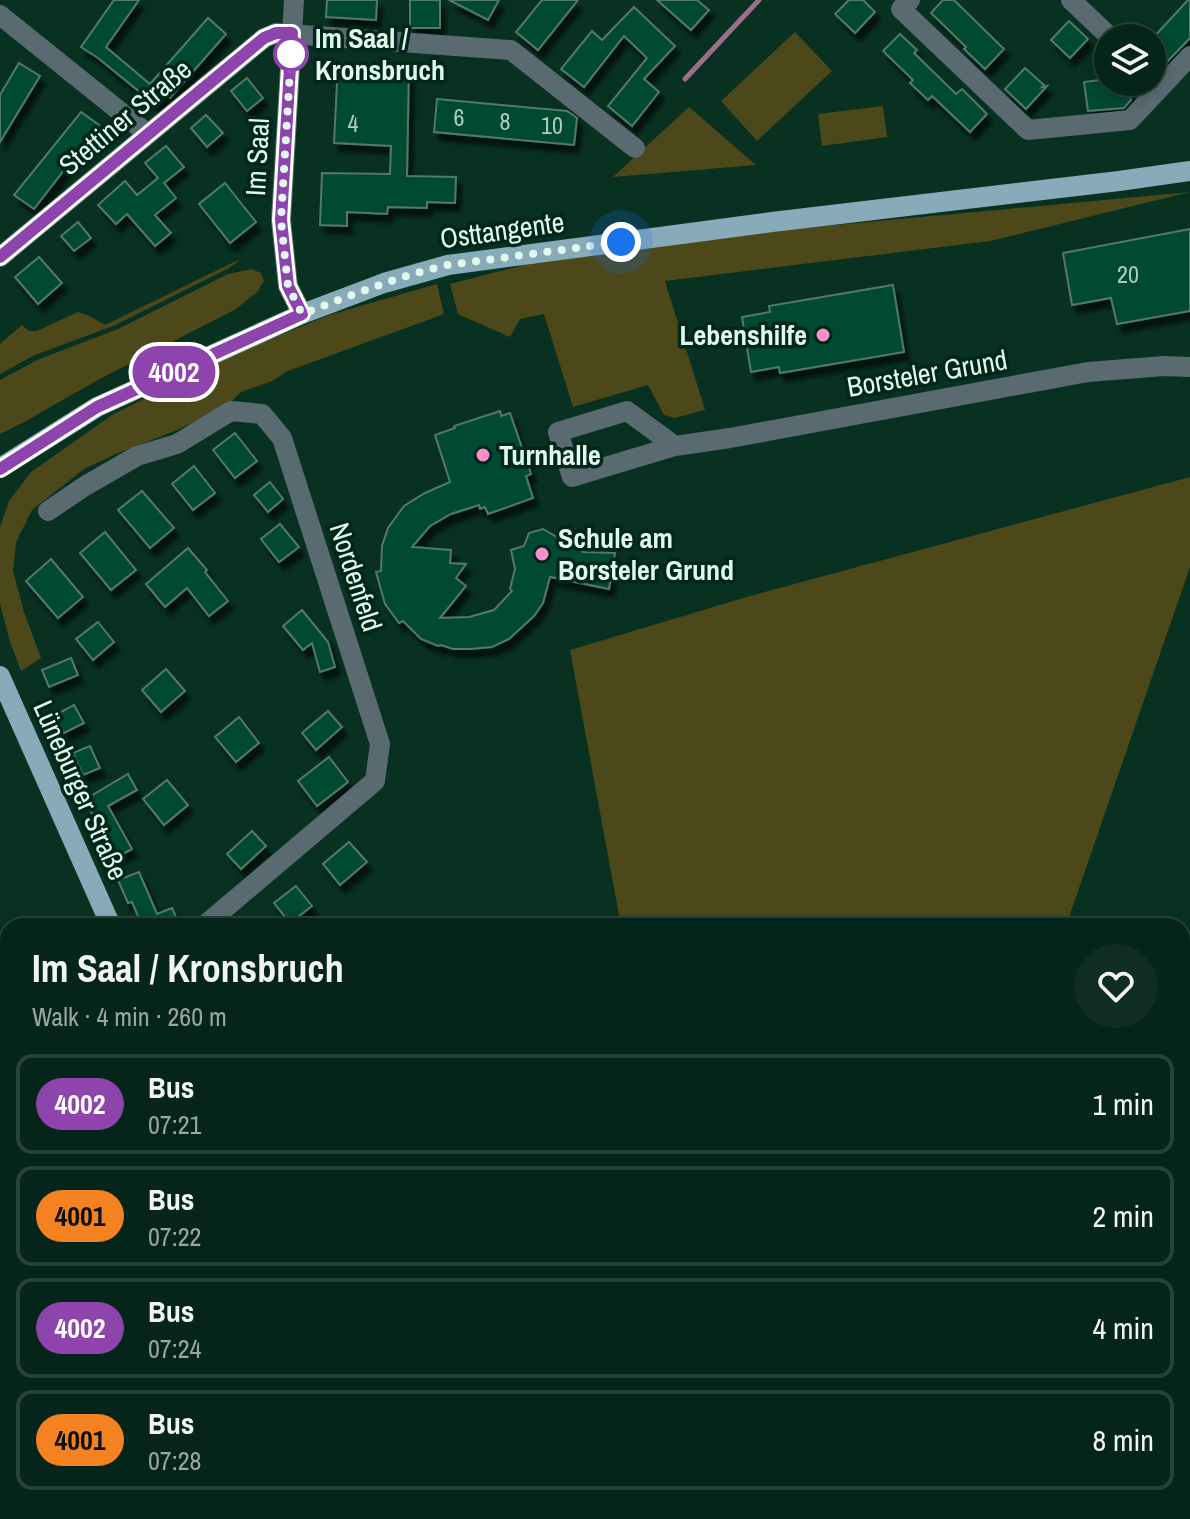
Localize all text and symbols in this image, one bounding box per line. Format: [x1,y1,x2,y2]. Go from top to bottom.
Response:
place label: Im Saal / Kronsbruch [315,19,445,89]
map controls [1094,24,1166,96]
button: layers [1094,24,1166,96]
marker: Im Saal / Kronsbruch [274,37,308,71]
street label: Stettiner Straße [51,50,199,184]
house number: 6 [454,101,464,133]
house number: 8 [500,105,510,137]
house number: 4 [348,107,359,139]
house number: 10 [541,109,563,141]
street label: Im Saal [236,117,278,197]
street label: Osttangente [437,202,567,258]
your location [601,222,641,262]
house number: 20 [1117,258,1139,290]
place label: Lebenshilfe [679,316,807,354]
marker: Lebenshilfe [814,326,832,344]
street label: Borsteler Grund [844,340,1010,406]
line badge: 4002 [118,346,230,398]
text: 4002 [148,353,200,391]
place label: Turnhalle [499,436,601,474]
marker: Turnhalle [474,446,492,464]
street label: Nordenfeld [321,518,391,636]
place label: Schule am Borsteler Grund [558,519,734,589]
marker: Schule am Borsteler Grund [533,545,551,563]
street label: Lüneburger Straße [24,694,138,886]
text: Im Saal / Kronsbruch [32,943,344,994]
button: heart [1074,944,1158,1028]
text: Walk · 4 min · 260 m [32,999,227,1034]
text: Bus [148,1067,194,1107]
text: 1 min [1092,1084,1154,1124]
text: 4002 [54,1085,106,1123]
text: 07:21 [148,1107,201,1142]
text: Bus [148,1179,194,1219]
text: 2 min [1092,1196,1154,1236]
text: 4001 [54,1197,106,1235]
text: 07:22 [148,1219,201,1254]
text: Bus [148,1291,194,1331]
text: 4 min [1092,1308,1154,1348]
text: 4002 [54,1309,106,1347]
text: 07:24 [148,1331,201,1366]
text: Bus [148,1403,194,1443]
text: 8 min [1092,1420,1154,1460]
text: 4001 [54,1421,106,1459]
text: 07:28 [148,1443,201,1478]

